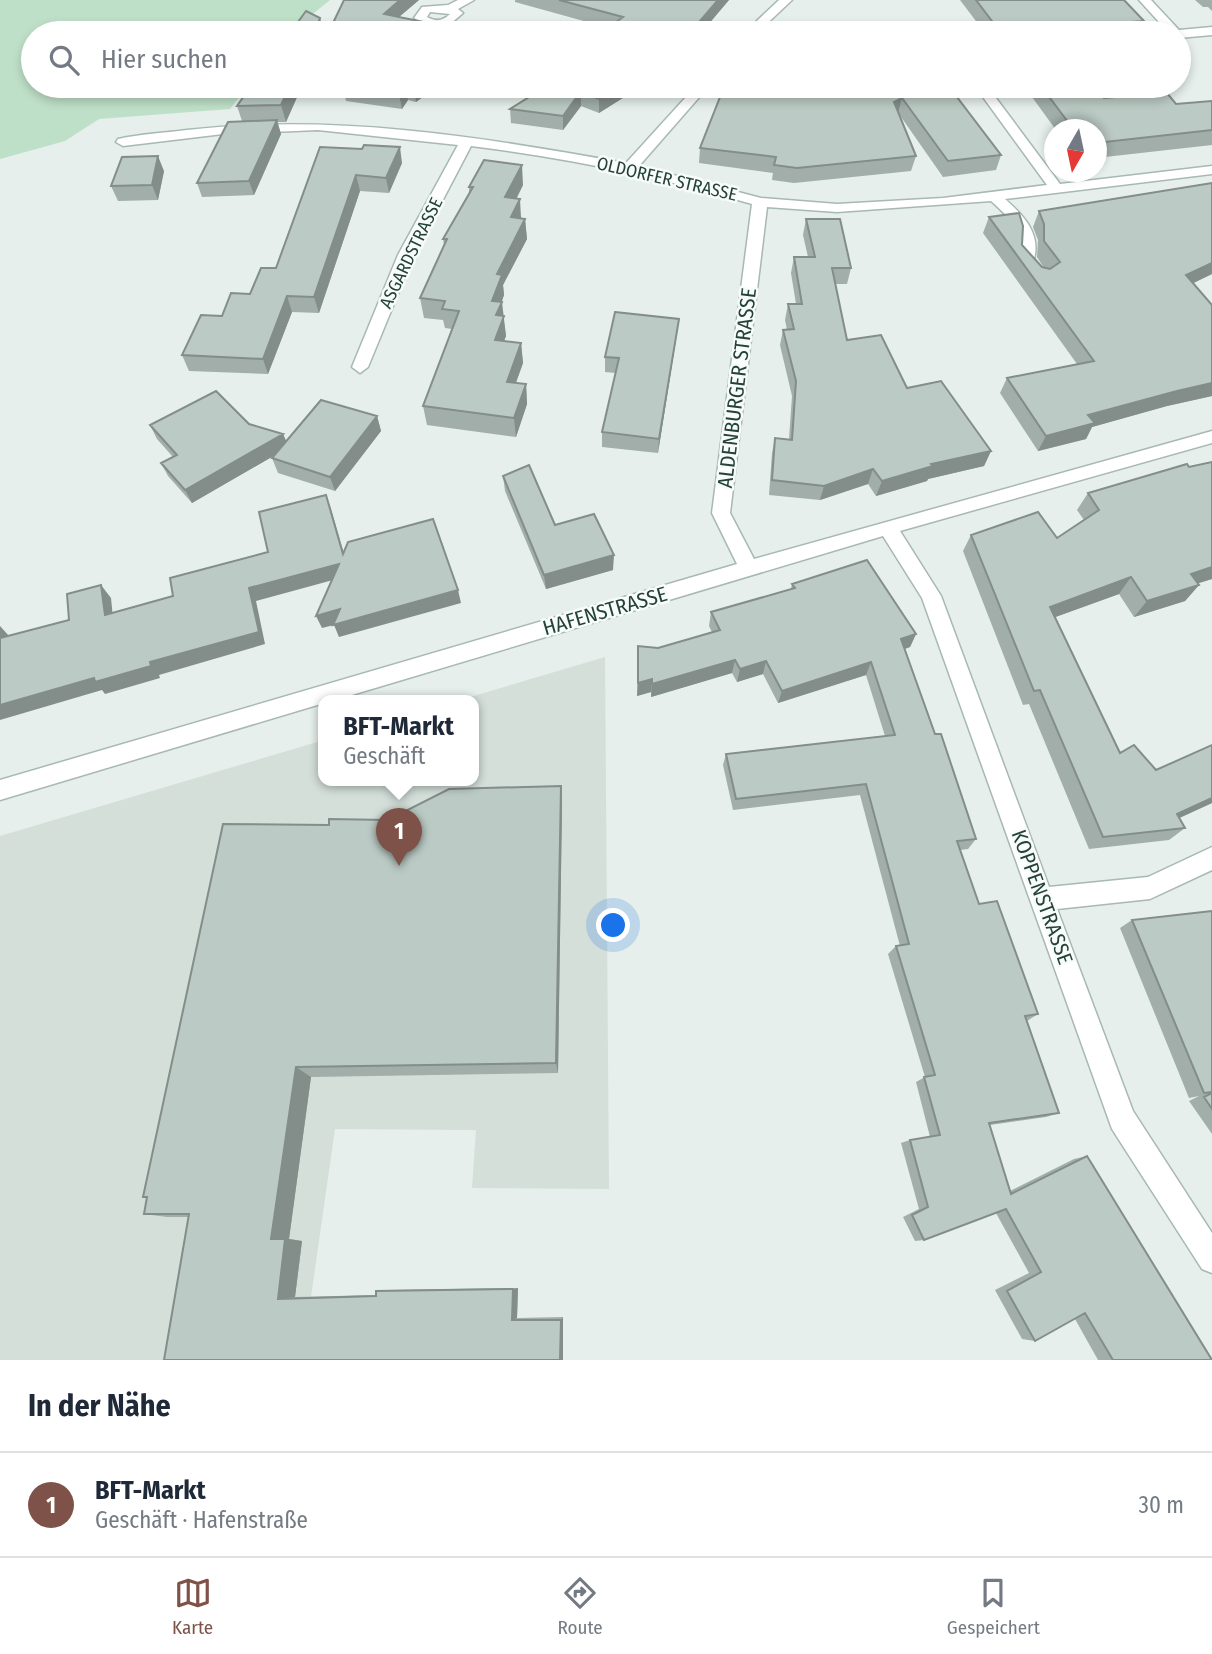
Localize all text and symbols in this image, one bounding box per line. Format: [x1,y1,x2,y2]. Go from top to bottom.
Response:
search box [21,21,1191,98]
icon: search [45,41,83,79]
text: Hier suchen [101,44,227,75]
north arrow [1044,119,1107,182]
street label: OLDORFER STRASSE [595,152,739,206]
street label: ASGARDSTRASSE [375,194,447,312]
street label: ALDENBURGER STRASSE [712,286,762,489]
street label: HAFENSTRASSE [540,581,670,641]
popup [318,695,479,786]
text: BFT-Markt [343,711,454,742]
text: Geschäft [343,742,425,770]
pin: 1 [376,808,422,866]
street label: KOPPENSTRASSE [1006,826,1078,968]
your location [596,908,630,942]
text: In der Nähe [28,1388,171,1424]
text: BFT-Markt [95,1475,206,1506]
text: 1 [46,1491,56,1519]
text: 30 m [1139,1491,1184,1519]
text: Geschäft · Hafenstraße [95,1506,308,1534]
tab: Karte [172,1574,213,1639]
tab: Route [557,1574,603,1639]
tab: Gespeichert [947,1574,1040,1639]

